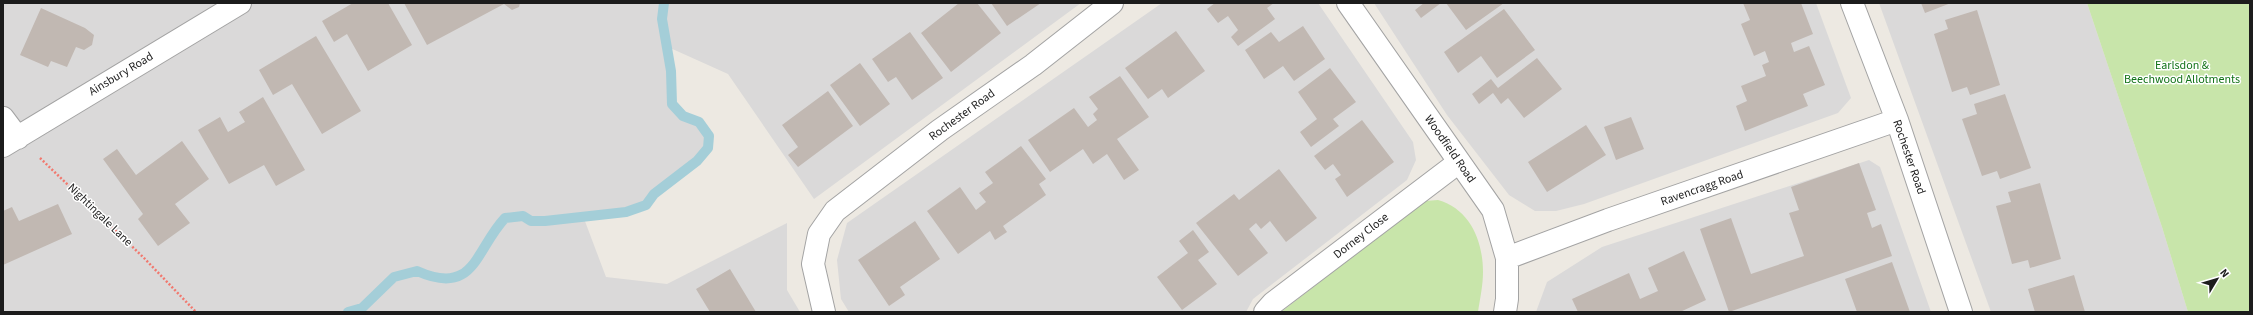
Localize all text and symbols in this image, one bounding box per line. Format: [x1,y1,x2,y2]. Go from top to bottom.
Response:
street label: Ainsbury Road [86,48,156,100]
park label: Earlsdon & Beechwood Allotments [2124,57,2240,88]
street label: Rochester Road [925,85,999,145]
street label: Woodfield Road [1420,112,1480,186]
street label: Rochester Road [1888,117,1930,197]
street label: Ravencragg Road [1658,166,1746,210]
street label: Nightingale Lane [64,180,136,251]
street label: Dorney Close [1330,209,1392,263]
north arrow [2197,259,2237,299]
text: N [2216,266,2233,281]

